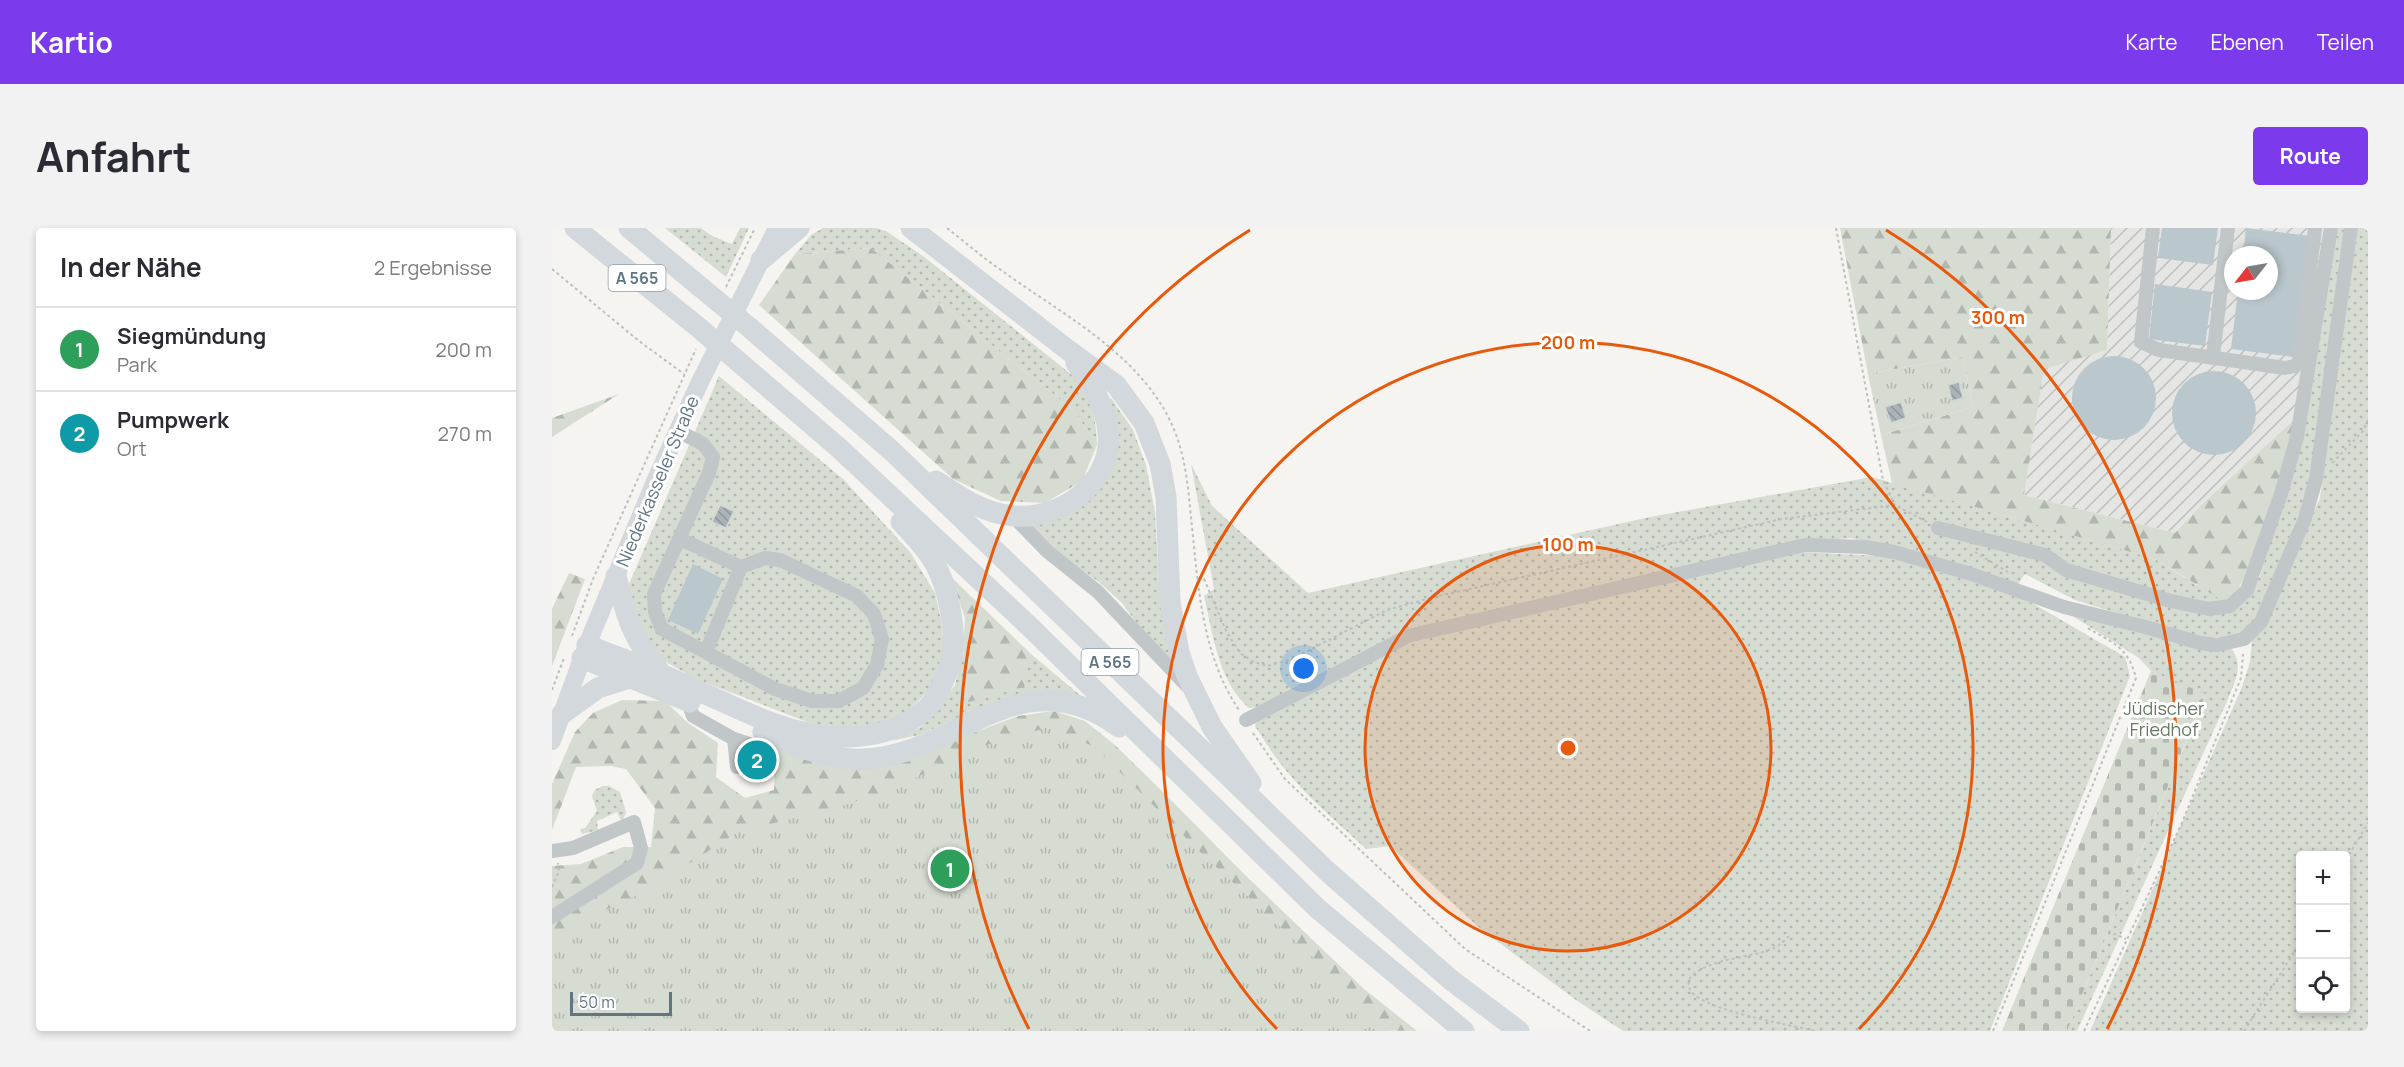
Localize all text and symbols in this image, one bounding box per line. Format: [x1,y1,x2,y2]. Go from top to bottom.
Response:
text: Kartio [30,23,113,61]
text: Karte [2125,28,2177,56]
text: Ebenen [2210,28,2284,56]
text: Teilen [2317,28,2374,56]
text: Anfahrt [36,127,191,185]
button: Route [2253,127,2368,185]
north arrow [2224,246,2278,300]
text: In der Nähe [60,249,202,285]
text: 2 Ergebnisse [374,254,492,281]
road number: A 565 [608,265,665,291]
text: 300 m [1971,305,2025,329]
text: Siegmündung [117,321,266,351]
text: 200 m [1541,330,1595,354]
text: 1 [75,336,84,363]
text: 200 m [435,336,492,363]
text: Park [117,351,157,378]
street label: Niederkasseler Straße [610,392,704,570]
text: Pumpwerk [117,405,229,435]
text: 2 [74,420,85,447]
text: 270 m [437,420,492,447]
text: Ort [117,435,147,462]
text: 100 m [1542,532,1594,556]
road number: A 565 [1082,649,1138,675]
your location [1289,654,1318,683]
park label: Jüdischer Friedhof [2123,696,2205,741]
pin: 2 [738,738,776,782]
centre of rings [1558,738,1578,758]
pin: 1 [930,846,970,892]
map controls [2296,851,2350,1013]
button: + [2296,851,2350,905]
button: − [2296,905,2350,959]
button: locate [2296,959,2350,1013]
scale bar [570,989,672,1016]
text: 50 m [579,991,615,1013]

